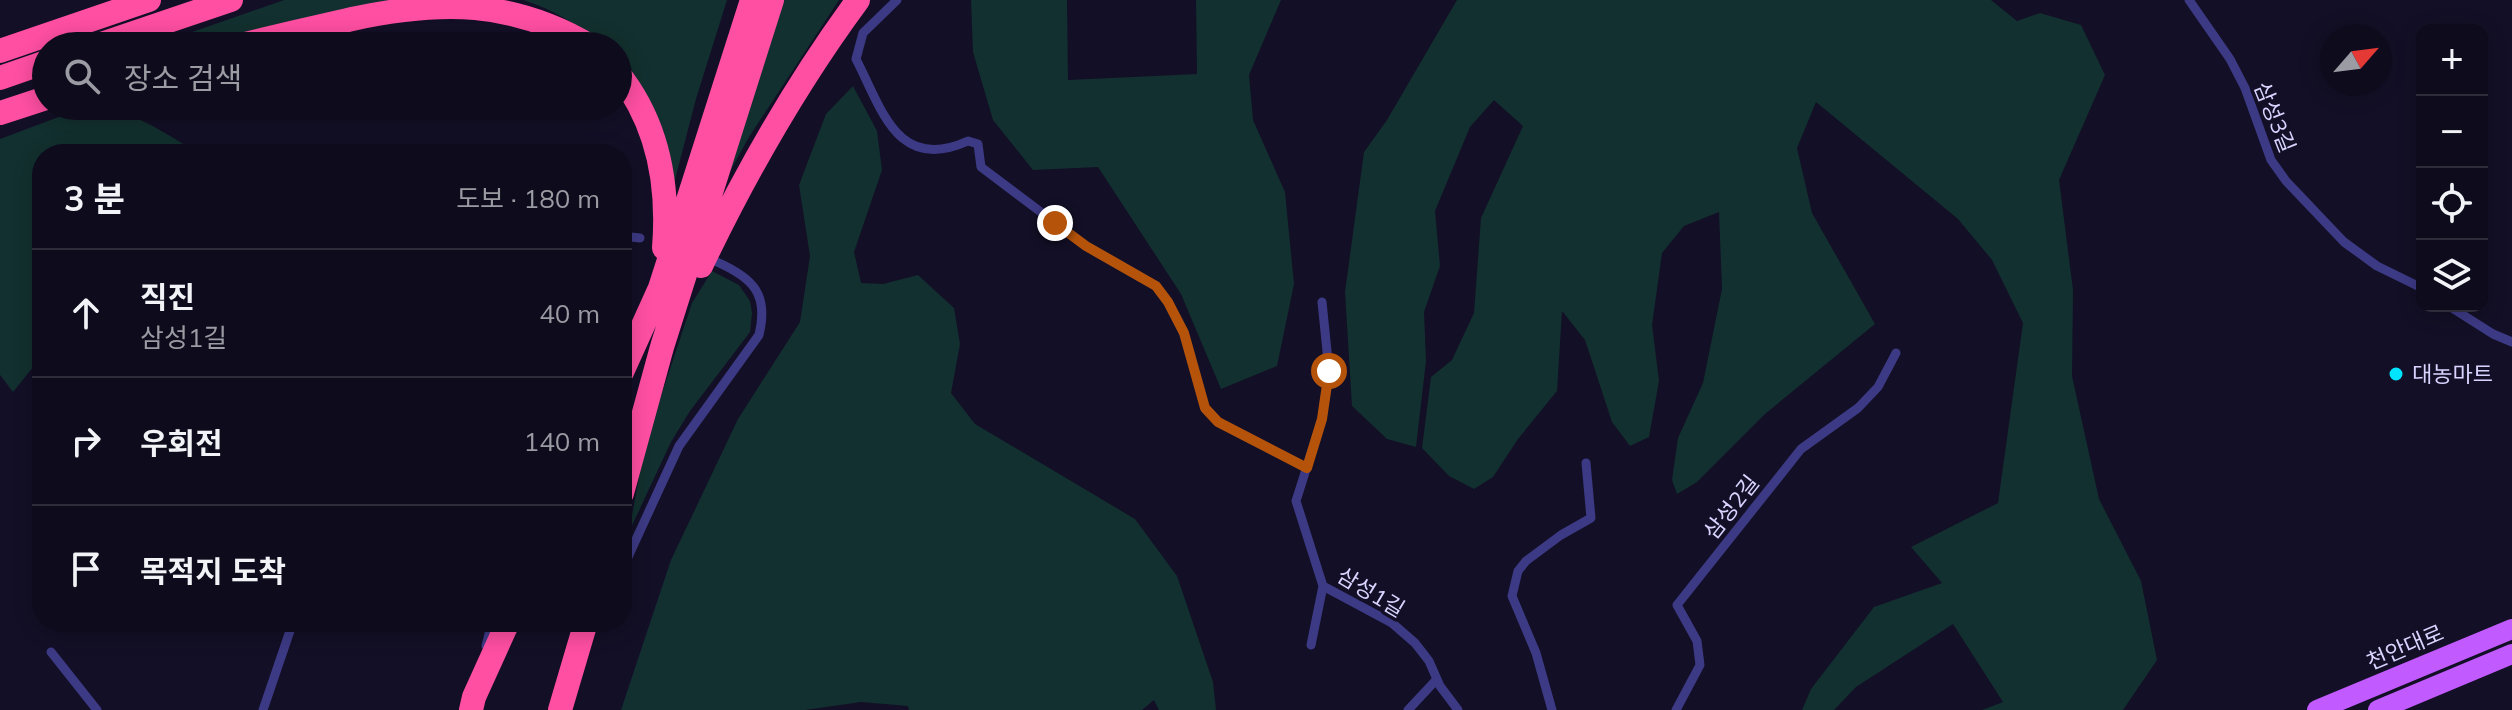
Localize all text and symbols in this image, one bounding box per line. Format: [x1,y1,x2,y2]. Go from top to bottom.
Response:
north arrow [2320,24,2392,96]
map controls [2416,24,2488,312]
button: + [2416,24,2488,96]
search box [32,32,632,120]
icon: search [60,54,104,98]
text: 장소 검색 [124,59,242,97]
street label: 삼성3길 [2248,77,2302,157]
button: − [2416,96,2488,168]
button: locate [2416,168,2488,240]
text: 3 분 [64,177,125,220]
text: 도보 · 180 m [456,182,600,215]
route end [1037,205,1073,241]
button: layers [2416,240,2488,312]
text: 직진 [140,278,195,316]
icon: ahead [64,291,108,335]
text: 40 m [539,297,600,330]
text: 삼성1길 [140,321,227,354]
route start [1311,353,1347,389]
place label: 대농마트 [2412,360,2493,388]
marker: 대농마트 [2387,365,2405,383]
icon: right [64,419,108,463]
text: 우회전 [140,424,223,462]
text: 140 m [524,425,600,458]
street label: 삼성2길 [1697,469,1765,545]
icon: arrive [64,547,108,591]
text: 목적지 도착 [140,552,286,590]
street label: 삼성1길 [1332,561,1410,623]
street label: 천안대로 [2362,618,2448,676]

